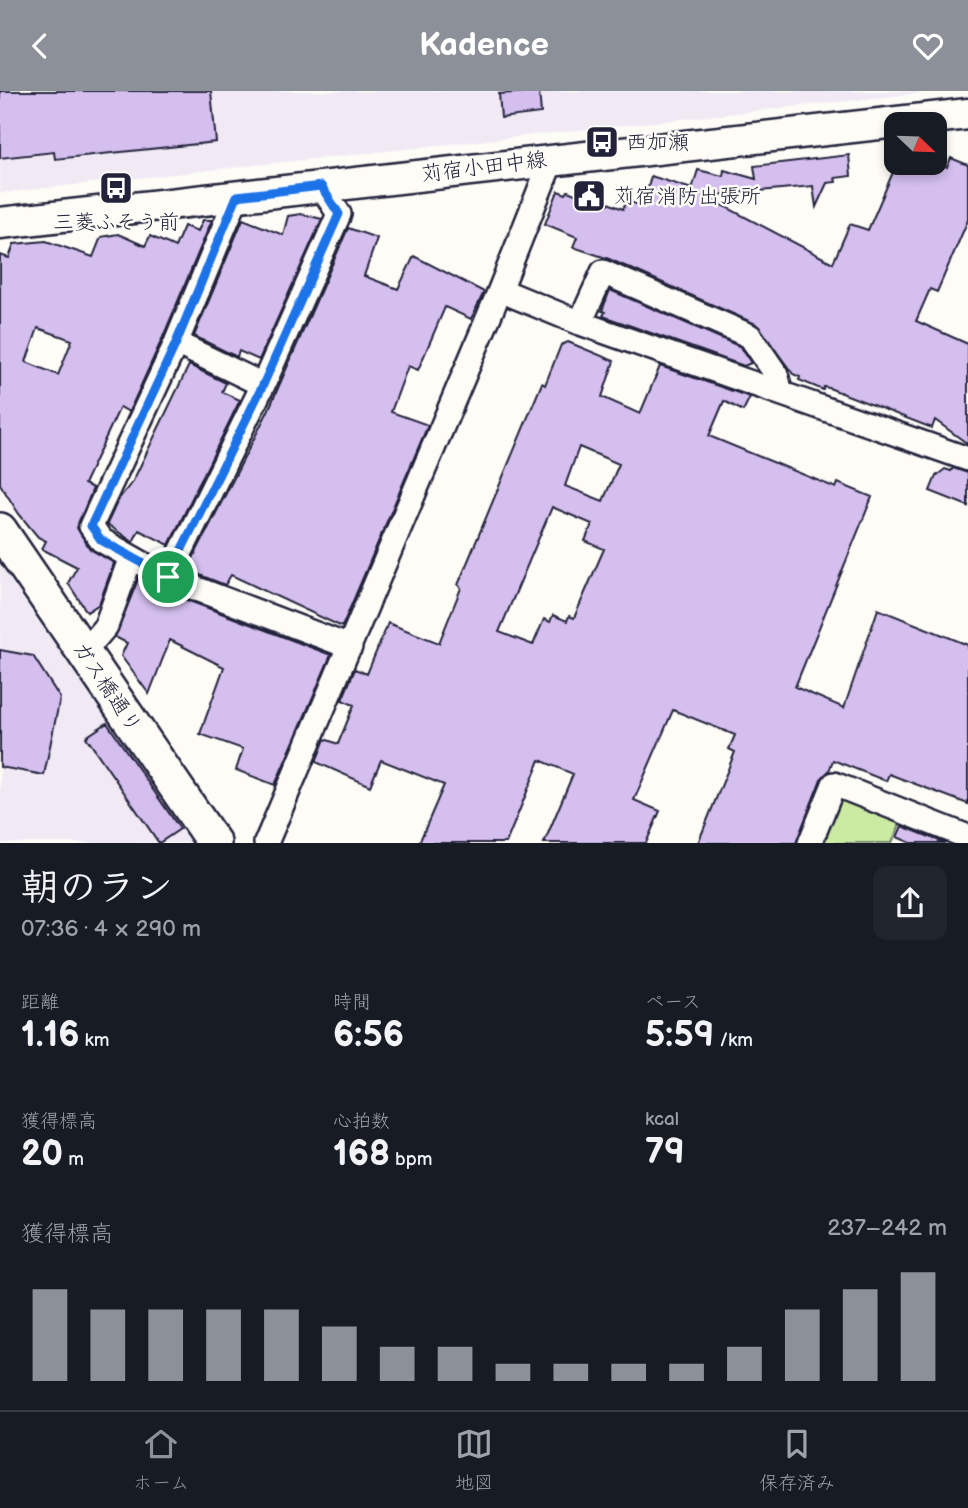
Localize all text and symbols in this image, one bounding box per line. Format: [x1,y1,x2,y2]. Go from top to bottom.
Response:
text: Kadence [419,26,549,65]
icon: back [21,27,59,65]
icon: heart [909,27,947,65]
north arrow [884,112,947,175]
map controls [884,112,947,175]
bus stop icon: 西加瀬 [583,123,621,161]
place label: 西加瀬 [626,130,689,155]
street label: 苅宿小田中線 [420,147,548,187]
bus stop icon: 三菱ふそう前 [97,169,135,207]
public building icon: 苅宿消防出張所 [570,177,608,215]
place label: 苅宿消防出張所 [614,184,761,209]
place label: 三菱ふそう前 [53,210,179,235]
pin [138,547,198,607]
icon: arrive [149,558,187,596]
street label: ガス橋通り [67,636,147,738]
text: 朝のラン [21,866,173,911]
button: share [873,866,947,940]
text: 07:36 · 4 × 290 m [21,915,201,943]
text: 距離 [21,991,59,1014]
text: 時間 [333,991,371,1014]
text: ペース [645,991,701,1014]
text: 1.16 [21,1014,79,1057]
text: 6:56 [333,1014,404,1057]
text: 5:59 [645,1014,714,1057]
text: km [79,1029,110,1052]
text: /km [714,1029,753,1052]
text: kcal [645,1108,679,1131]
text: 獲得標高 [21,1110,97,1133]
text: 心拍数 [333,1110,390,1133]
text: 79 [645,1131,685,1174]
text: 20 [21,1133,63,1176]
text: 168 [333,1133,390,1176]
text: m [63,1148,84,1171]
text: bpm [390,1148,433,1171]
text: 237–242 m [827,1214,947,1242]
text: 獲得標高 [21,1220,113,1248]
tab: ホーム [133,1425,189,1495]
tab: 地図 [455,1425,493,1495]
tab: 保存済み [759,1425,835,1495]

